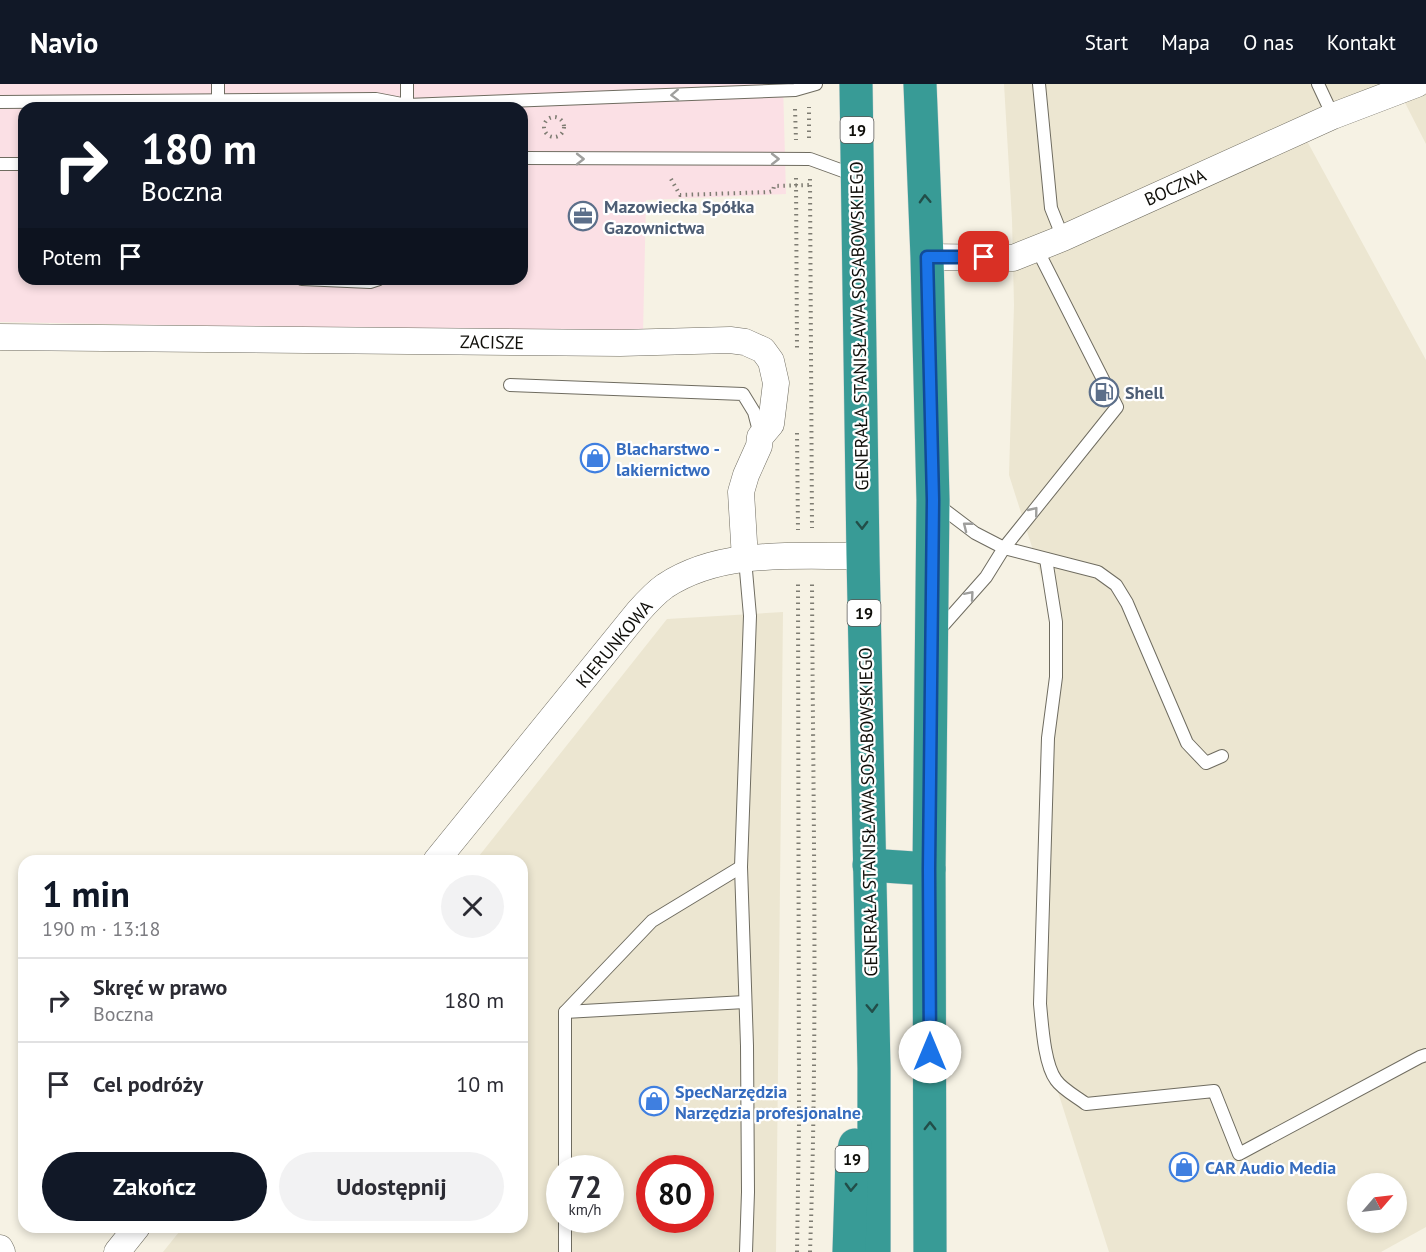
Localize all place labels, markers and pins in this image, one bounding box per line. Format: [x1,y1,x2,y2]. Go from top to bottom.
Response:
place label: Mazowiecka Spółka Gazownictwa [604,195,754,239]
office icon: Mazowiecka Spółka Gazownictwa [567,200,599,232]
pin [958,231,1009,282]
fuel station icon: Shell [1088,376,1120,408]
place label: Shell [1125,381,1165,404]
place label: Blacharstwo - lakiernictwo [616,437,720,481]
shop icon: Blacharstwo - lakiernictwo [579,442,611,474]
place label: SpecNarzędzia Narzędzia profesjonalne [675,1080,861,1124]
shop icon: SpecNarzędzia Narzędzia profesjonalne [638,1085,670,1117]
shop icon: CAR Audio Media [1168,1151,1200,1183]
place label: CAR Audio Media [1205,1156,1336,1179]

